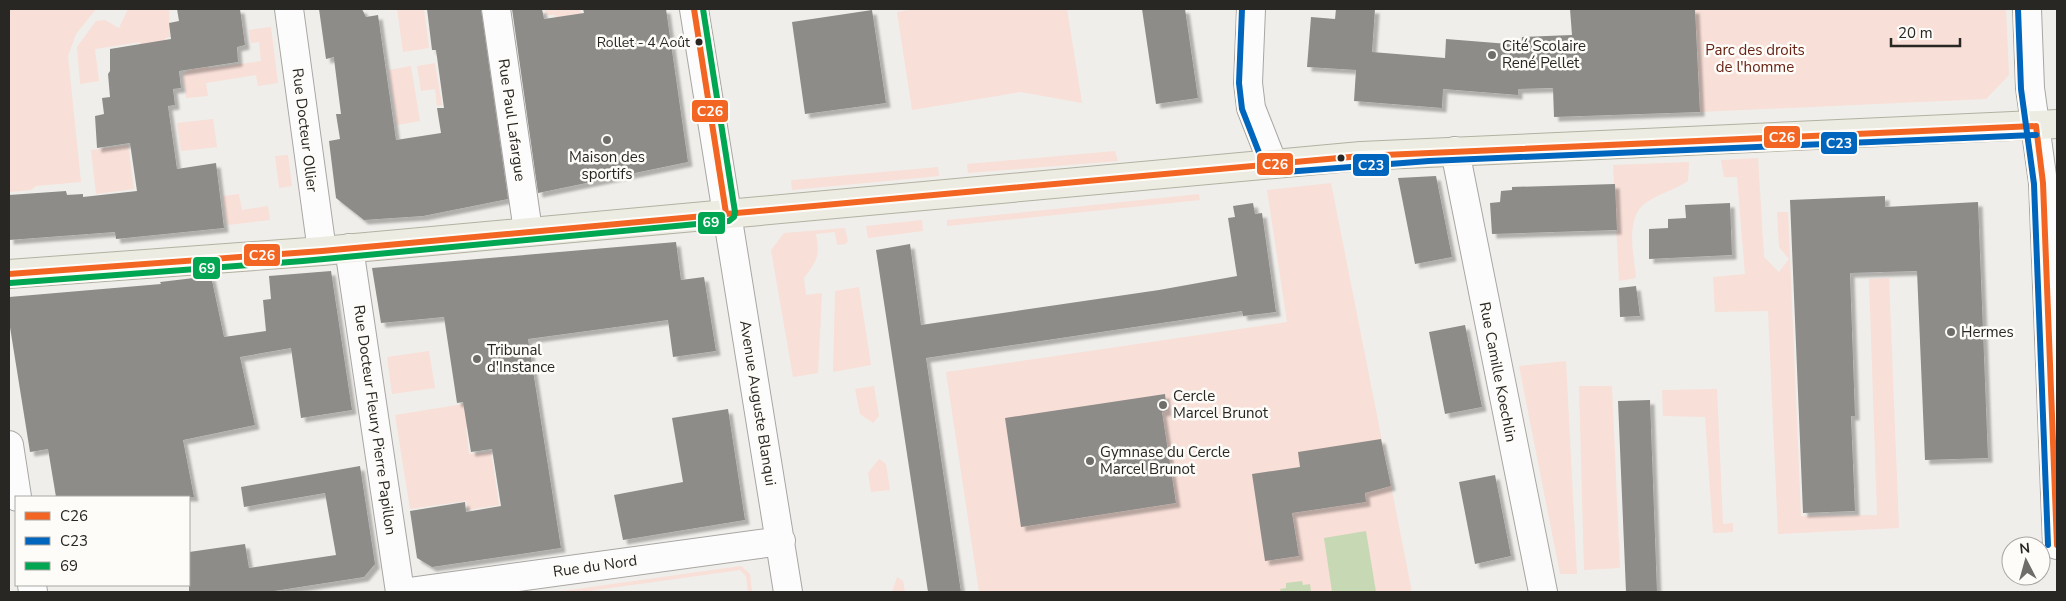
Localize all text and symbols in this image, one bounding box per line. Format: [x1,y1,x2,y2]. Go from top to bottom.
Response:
scale bar [1891,15,1960,47]
text: 20 m [1898,23,1933,43]
place label: Rollet - 4 Août [597,33,690,52]
place label: Cité Scolaire René Pellet [1502,36,1586,73]
marker: Rollet - 4 Août [694,37,704,47]
park label: Parc des droits de l'homme [1705,40,1805,77]
marker: Cité Scolaire René Pellet [1486,49,1498,61]
street label: Rue Paul Lafargue [494,57,530,183]
street label: Rue Docteur Ollier [287,67,323,194]
line badge: C26 [691,99,729,123]
text: C26 [697,102,723,121]
line badge: C26 [1763,125,1801,149]
text: C26 [1769,128,1795,147]
line badge: C23 [1820,131,1858,155]
marker: Maison des sportifs [601,134,613,146]
text: C23 [1826,134,1852,153]
place label: Maison des sportifs [569,147,645,184]
line badge: C26 [1256,152,1294,176]
unlabelled marker [1336,153,1346,163]
line badge: C23 [1352,153,1390,177]
text: C26 [1262,155,1288,174]
text: C23 [1358,156,1384,175]
line badge: 69 [697,211,726,235]
text: 69 [703,213,719,232]
line badge: C26 [243,243,281,267]
text: C26 [249,246,275,265]
line badge: 69 [192,256,221,280]
text: 69 [199,259,215,278]
street label: Rue Camille Koechlin [1475,300,1521,444]
street label: Rue Docteur Fleury Pierre Papillon [349,304,401,536]
street label: Avenue Auguste Blanqui [735,319,781,487]
place label: Hermes [1961,322,2014,342]
marker: Hermes [1945,326,1957,338]
place label: Tribunal d'Instance [487,340,555,377]
marker: Tribunal d'Instance [471,353,483,365]
place label: Cercle Marcel Brunot [1173,386,1269,423]
marker: Cercle Marcel Brunot [1157,399,1169,411]
place label: Gymnase du Cercle Marcel Brunot [1100,442,1230,479]
marker: Gymnase du Cercle Marcel Brunot [1084,455,1096,467]
legend [15,496,190,586]
text: C26 [60,506,88,526]
text: C23 [60,531,88,551]
north arrow [2001,536,2051,586]
text: N [2018,539,2031,559]
street label: Rue du Nord [552,550,638,582]
text: 69 [60,556,78,576]

